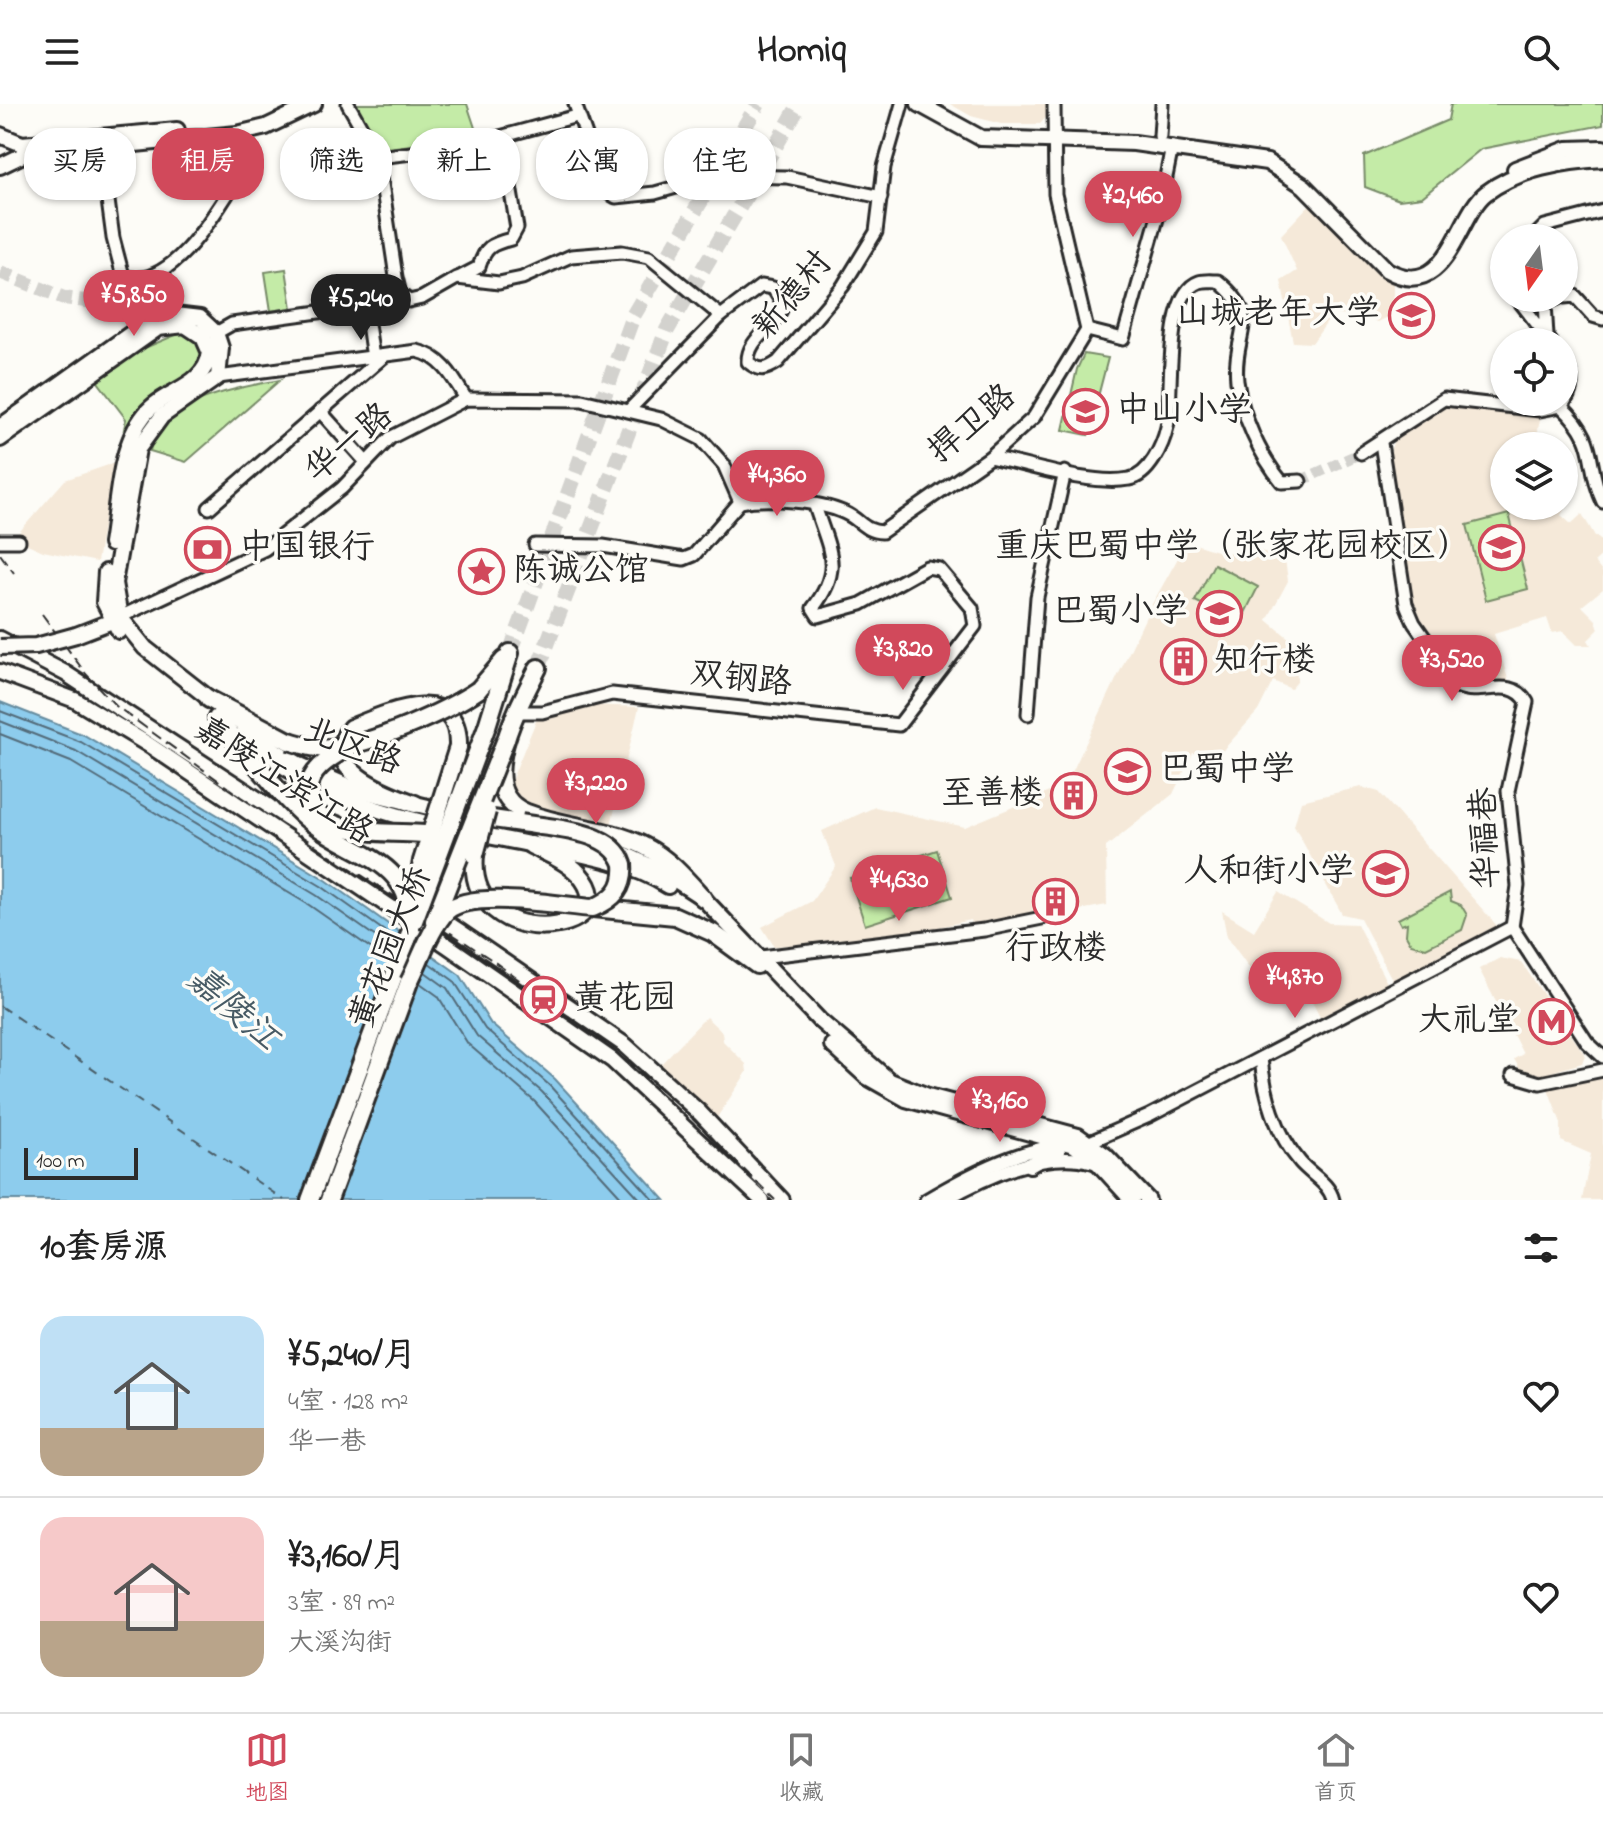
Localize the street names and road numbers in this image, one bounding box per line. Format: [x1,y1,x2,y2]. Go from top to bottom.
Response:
street label: 新德村 [742,241,846,351]
street label: 捍卫路 [918,373,1028,477]
street label: 华一路 [295,392,405,496]
street label: 双钢路 [688,650,794,710]
street label: 嘉陵江滨江路 [184,705,382,859]
street label: 北区路 [295,706,409,790]
street label: 华福巷 [1460,786,1514,890]
street label: 黄花园大桥 [338,860,446,1036]

